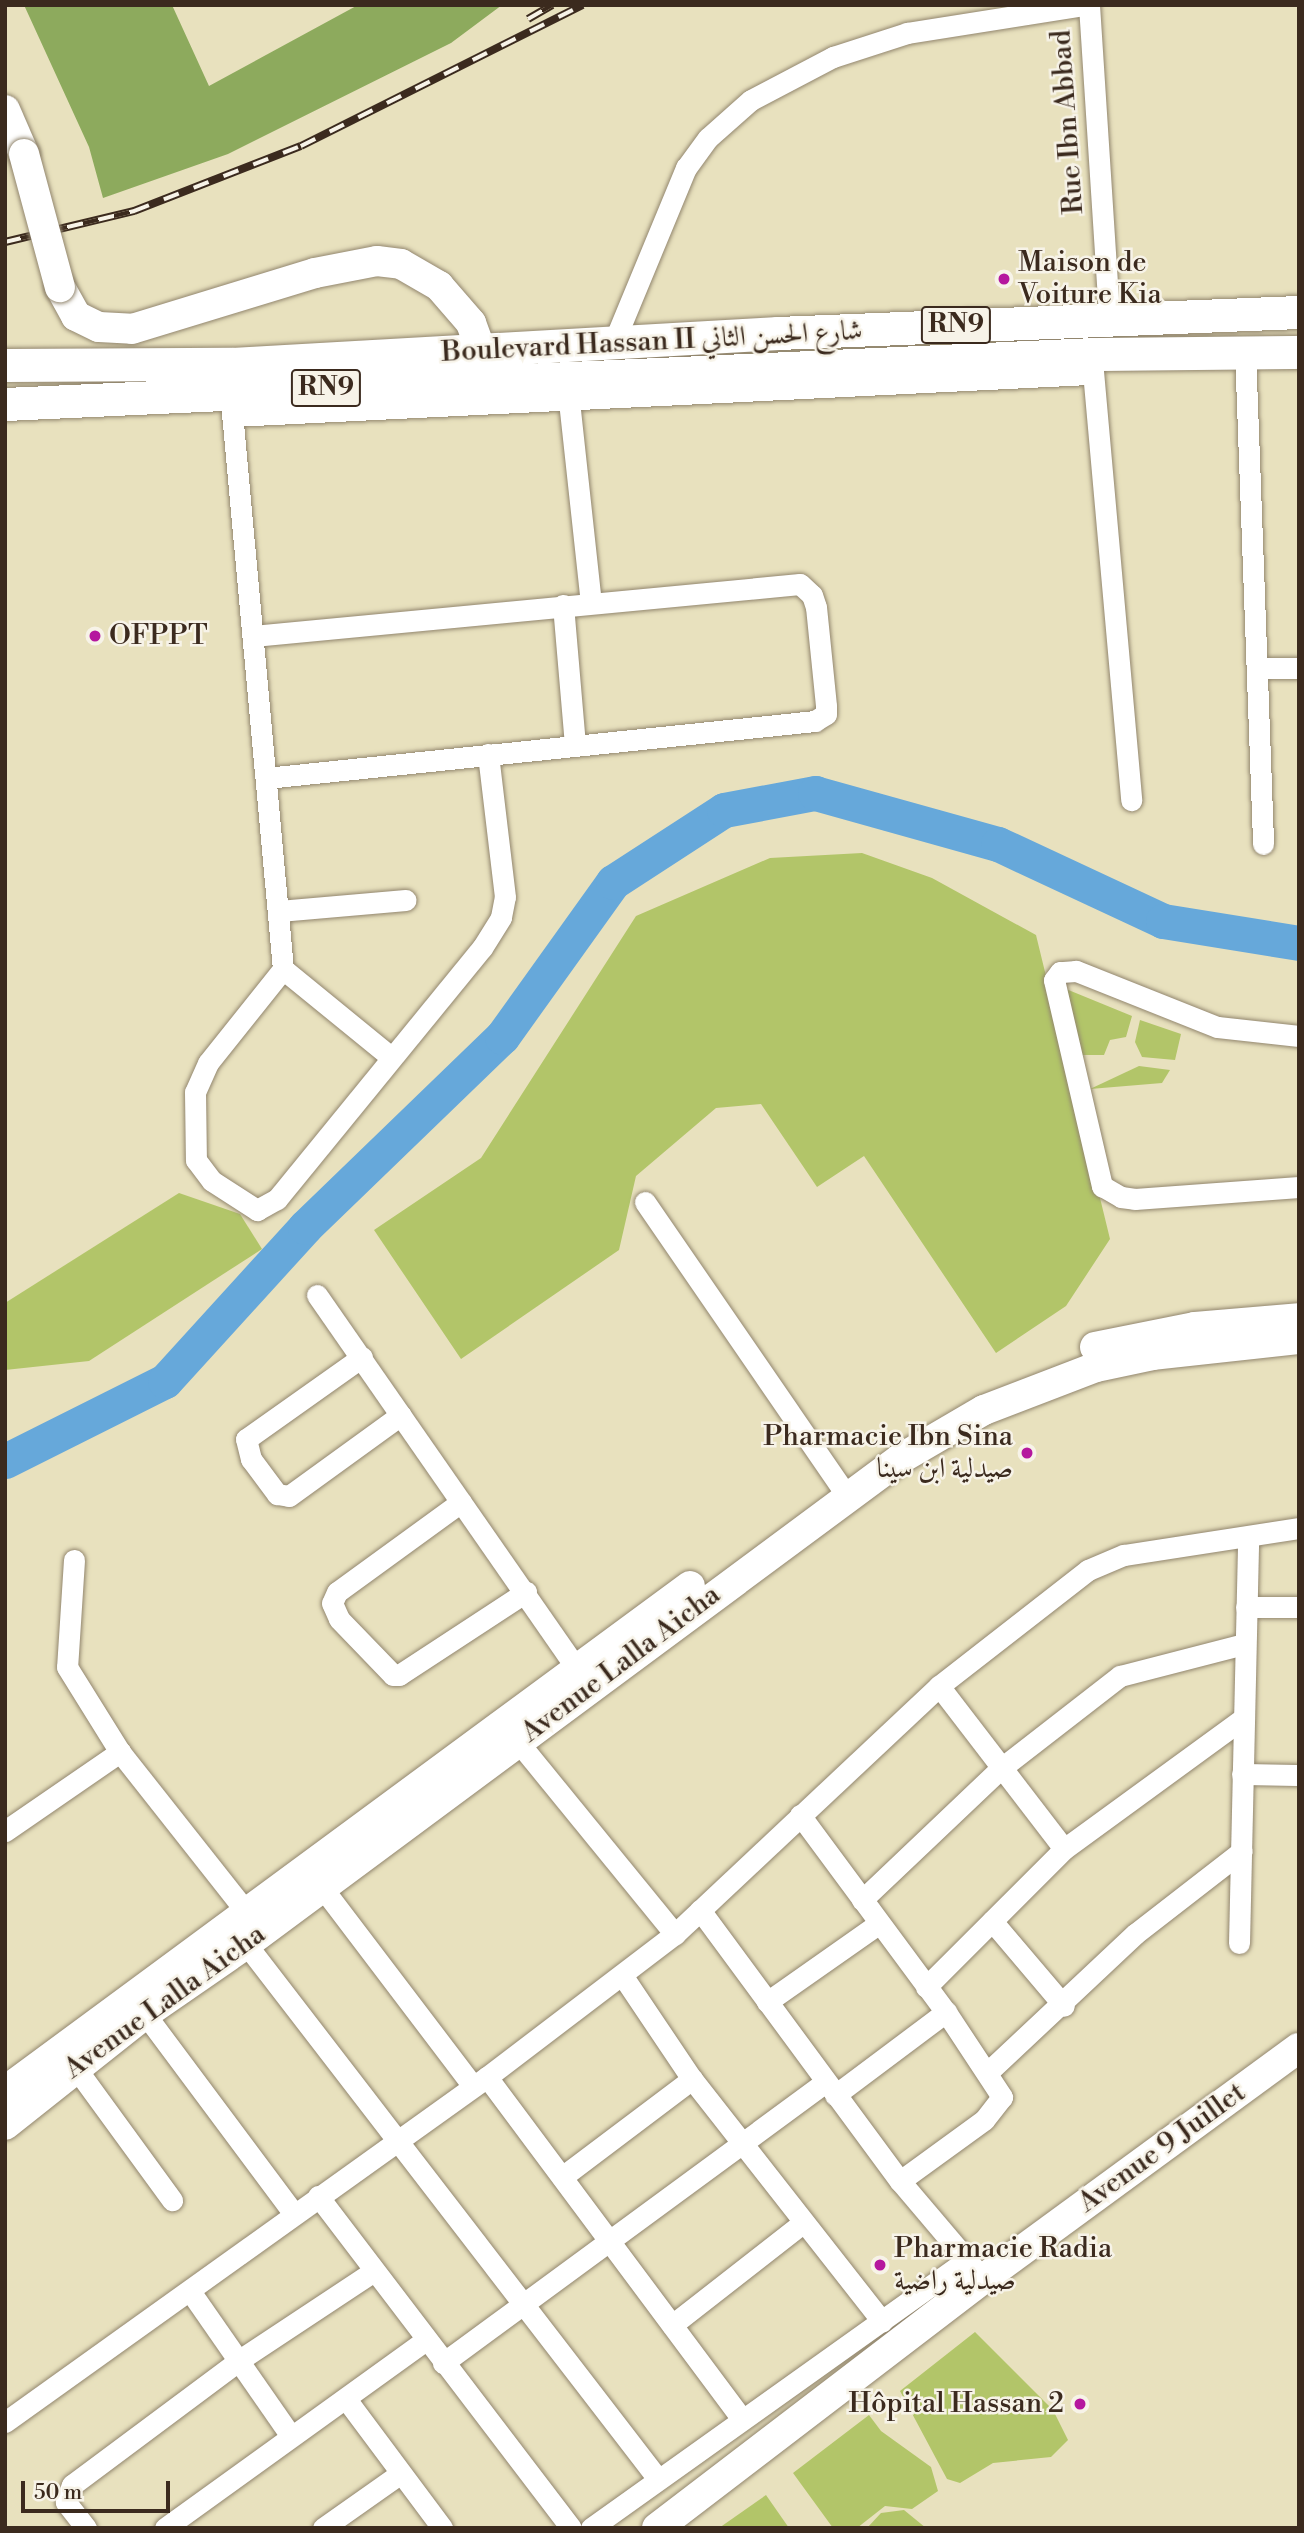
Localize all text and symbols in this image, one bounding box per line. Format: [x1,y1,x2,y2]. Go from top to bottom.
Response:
street label: Rue Ibn Abbad [1045,29,1091,215]
place label: Maison de Voiture Kia [1018,246,1162,312]
marker: Maison de Voiture Kia [996,271,1012,287]
road number: RN9 [919,302,993,348]
street label: Boulevard Hassan II شارع الحسن الثاني [441,314,863,370]
road number: RN9 [289,366,363,410]
place label: OFPPT [109,619,208,653]
marker: OFPPT [87,628,103,644]
place label: Pharmacie Ibn Sina صيدلية ابن سينا [763,1420,1013,1486]
marker: Pharmacie Ibn Sina صيدلية ابن سينا [1019,1445,1035,1461]
street label: Avenue Lalla Aicha [515,1578,727,1750]
street label: Avenue Lalla Aicha [58,1918,272,2086]
street label: Avenue 9 Juillet [1072,2076,1252,2220]
place label: Pharmacie Radia صيدلية راضية [894,2232,1112,2298]
marker: Pharmacie Radia صيدلية راضية [872,2257,888,2273]
place label: Hôpital Hassan 2 [848,2387,1064,2421]
marker: Hôpital Hassan 2 [1070,2394,1090,2414]
scale bar [24,2466,173,2510]
text: 50 m [34,2480,82,2506]

